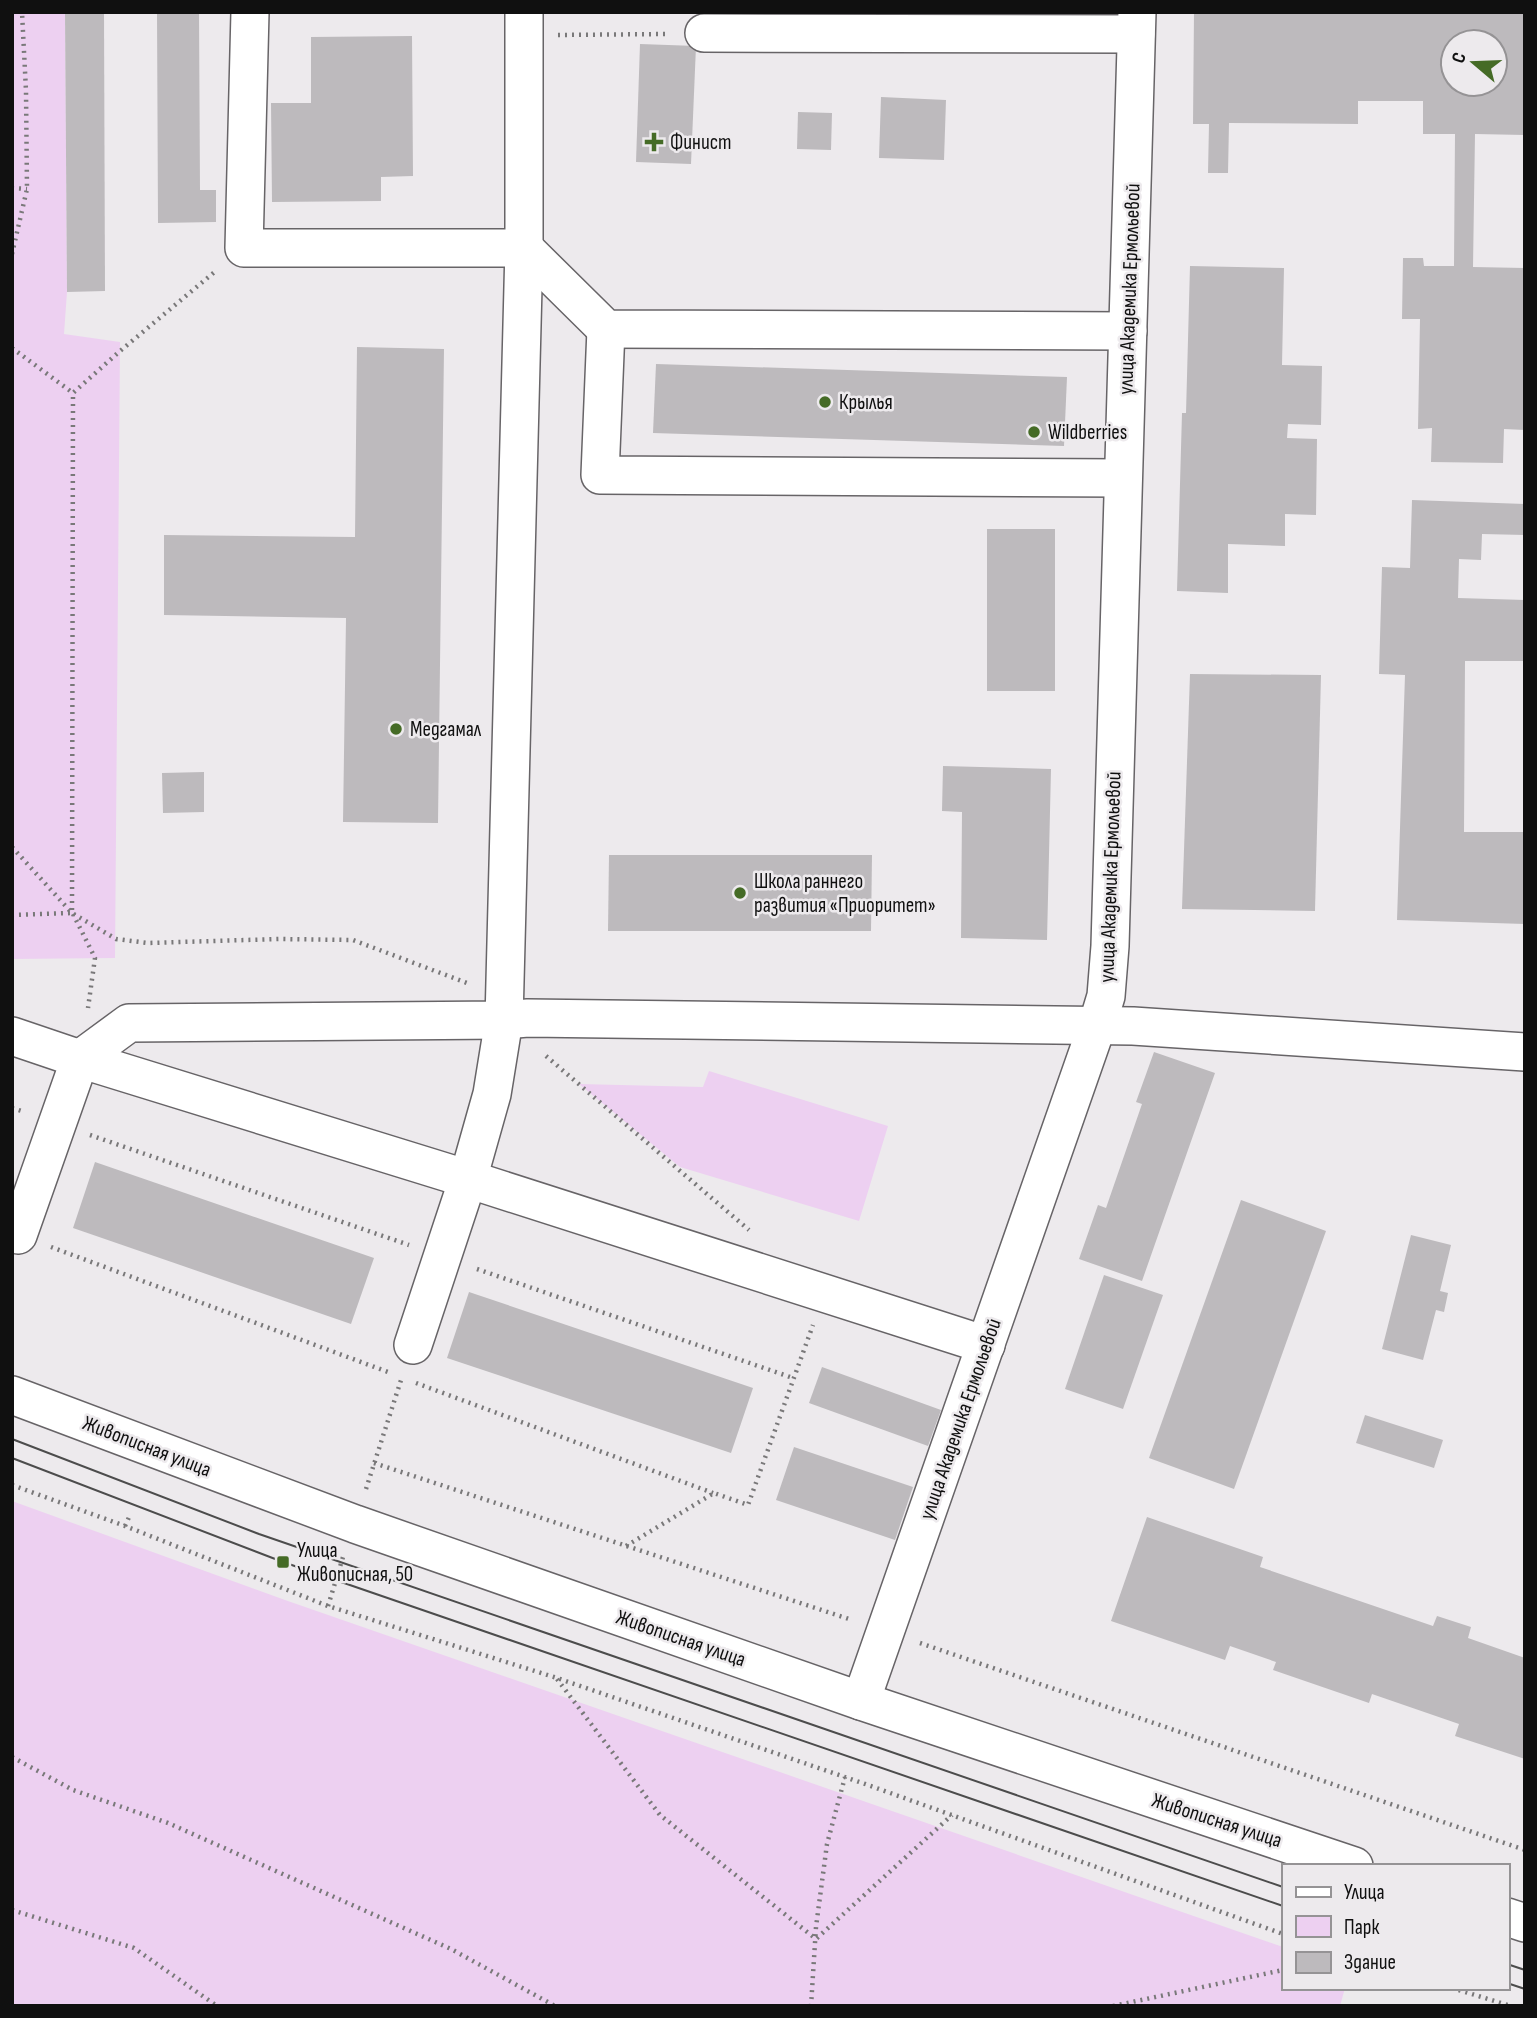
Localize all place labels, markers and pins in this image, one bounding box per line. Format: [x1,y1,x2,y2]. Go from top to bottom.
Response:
place label: Финист [670,130,731,155]
marker: Финист [644,132,664,152]
place label: Крылья [839,390,893,415]
marker: Крылья [817,394,833,410]
place label: Wildberries [1048,420,1127,445]
marker: Wildberries [1026,424,1042,440]
place label: Медгамал [410,717,482,742]
marker: Медгамал [388,721,404,737]
place label: Школа раннего развития «Приоритет» [754,869,936,918]
marker: Школа раннего развития «Приоритет» [732,885,748,901]
place label: Улица Живописная, 50 [297,1538,413,1587]
marker: Улица Живописная, 50 [275,1554,291,1570]

